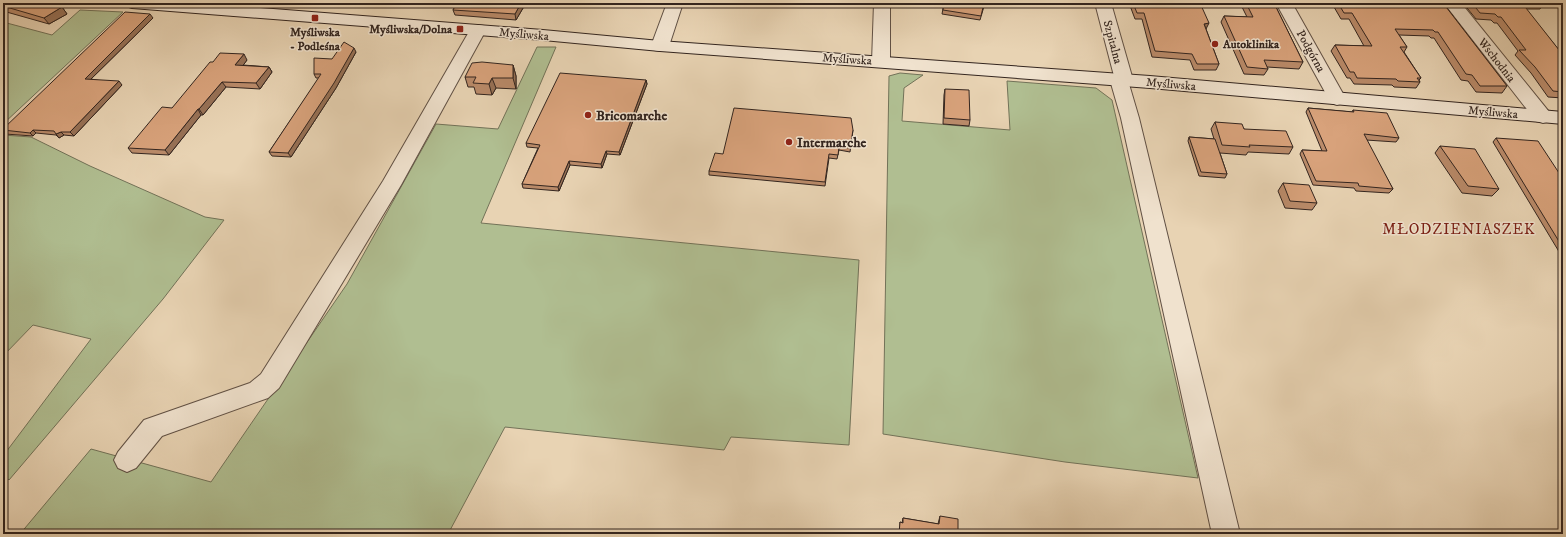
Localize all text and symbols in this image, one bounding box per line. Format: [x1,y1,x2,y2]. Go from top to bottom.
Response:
marker: Myśliwska - Podleśna [310,13,320,23]
street label: Szpitalna [1100,19,1126,66]
place label: Myśliwska/Dolna [369,22,453,37]
marker: Myśliwska/Dolna [455,24,465,34]
place label: Myśliwska - Podleśna [290,25,341,54]
street label: Myśliwska [498,25,550,44]
street label: Podgórna [1293,27,1329,76]
street label: Wschodnia [1474,34,1519,86]
place label: Autoklinika [1222,37,1280,52]
marker: Autoklinika [1210,39,1220,49]
street label: Myśliwska [822,50,873,69]
street label: Myśliwska [1145,75,1197,94]
street label: Myśliwska [1467,103,1519,122]
place label: Bricomarche [596,107,667,125]
marker: Bricomarche [583,110,593,120]
place label: Intermarche [797,134,866,152]
marker: Intermarche [784,137,794,147]
district label: MŁODZIENIASZEK [1382,220,1536,239]

